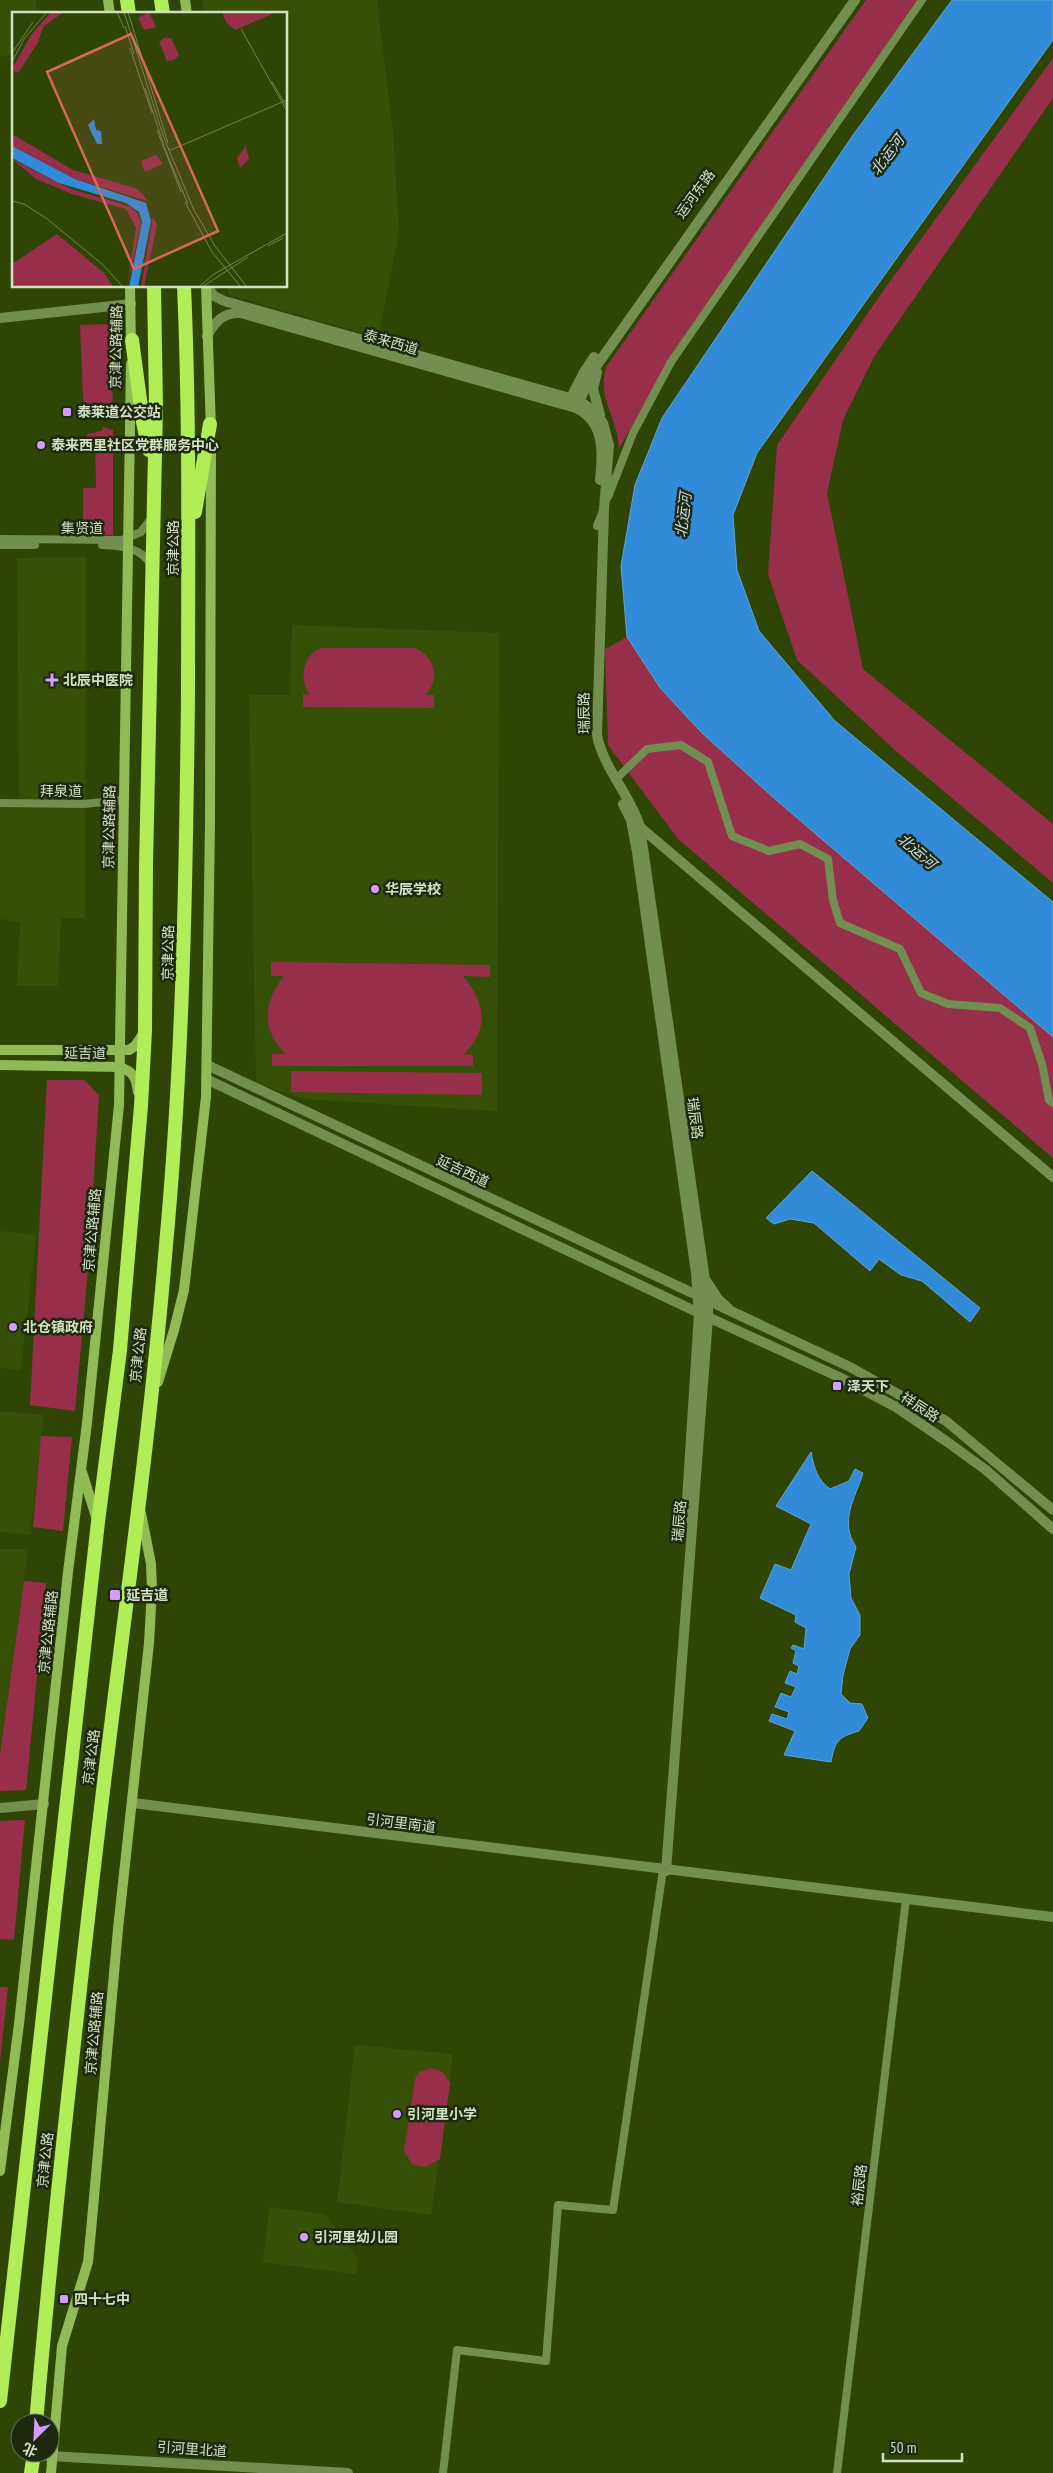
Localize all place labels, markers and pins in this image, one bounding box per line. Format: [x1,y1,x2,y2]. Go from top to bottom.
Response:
place label: 泰莱道公交站 [77,403,161,421]
marker: 泰莱道公交站 [61,406,73,418]
place label: 泰来西里社区党群服务中心 [51,436,219,454]
marker: 泰来西里社区党群服务中心 [35,439,47,451]
place label: 北辰中医院 [63,671,133,689]
marker: 北辰中医院 [45,673,59,687]
place label: 华辰学校 [385,880,441,898]
marker: 华辰学校 [369,883,381,895]
place label: 北仓镇政府 [23,1318,93,1336]
marker: 北仓镇政府 [7,1321,19,1333]
place label: 泽天下 [847,1377,889,1395]
marker: 泽天下 [831,1380,843,1392]
place label: 延吉道 [126,1586,168,1604]
marker: 延吉道 [108,1588,122,1602]
place label: 引河里小学 [407,2105,477,2123]
marker: 引河里小学 [391,2108,403,2120]
place label: 引河里幼儿园 [314,2228,398,2246]
marker: 引河里幼儿园 [298,2231,310,2243]
place label: 四十七中 [74,2290,130,2308]
marker: 四十七中 [58,2293,70,2305]

